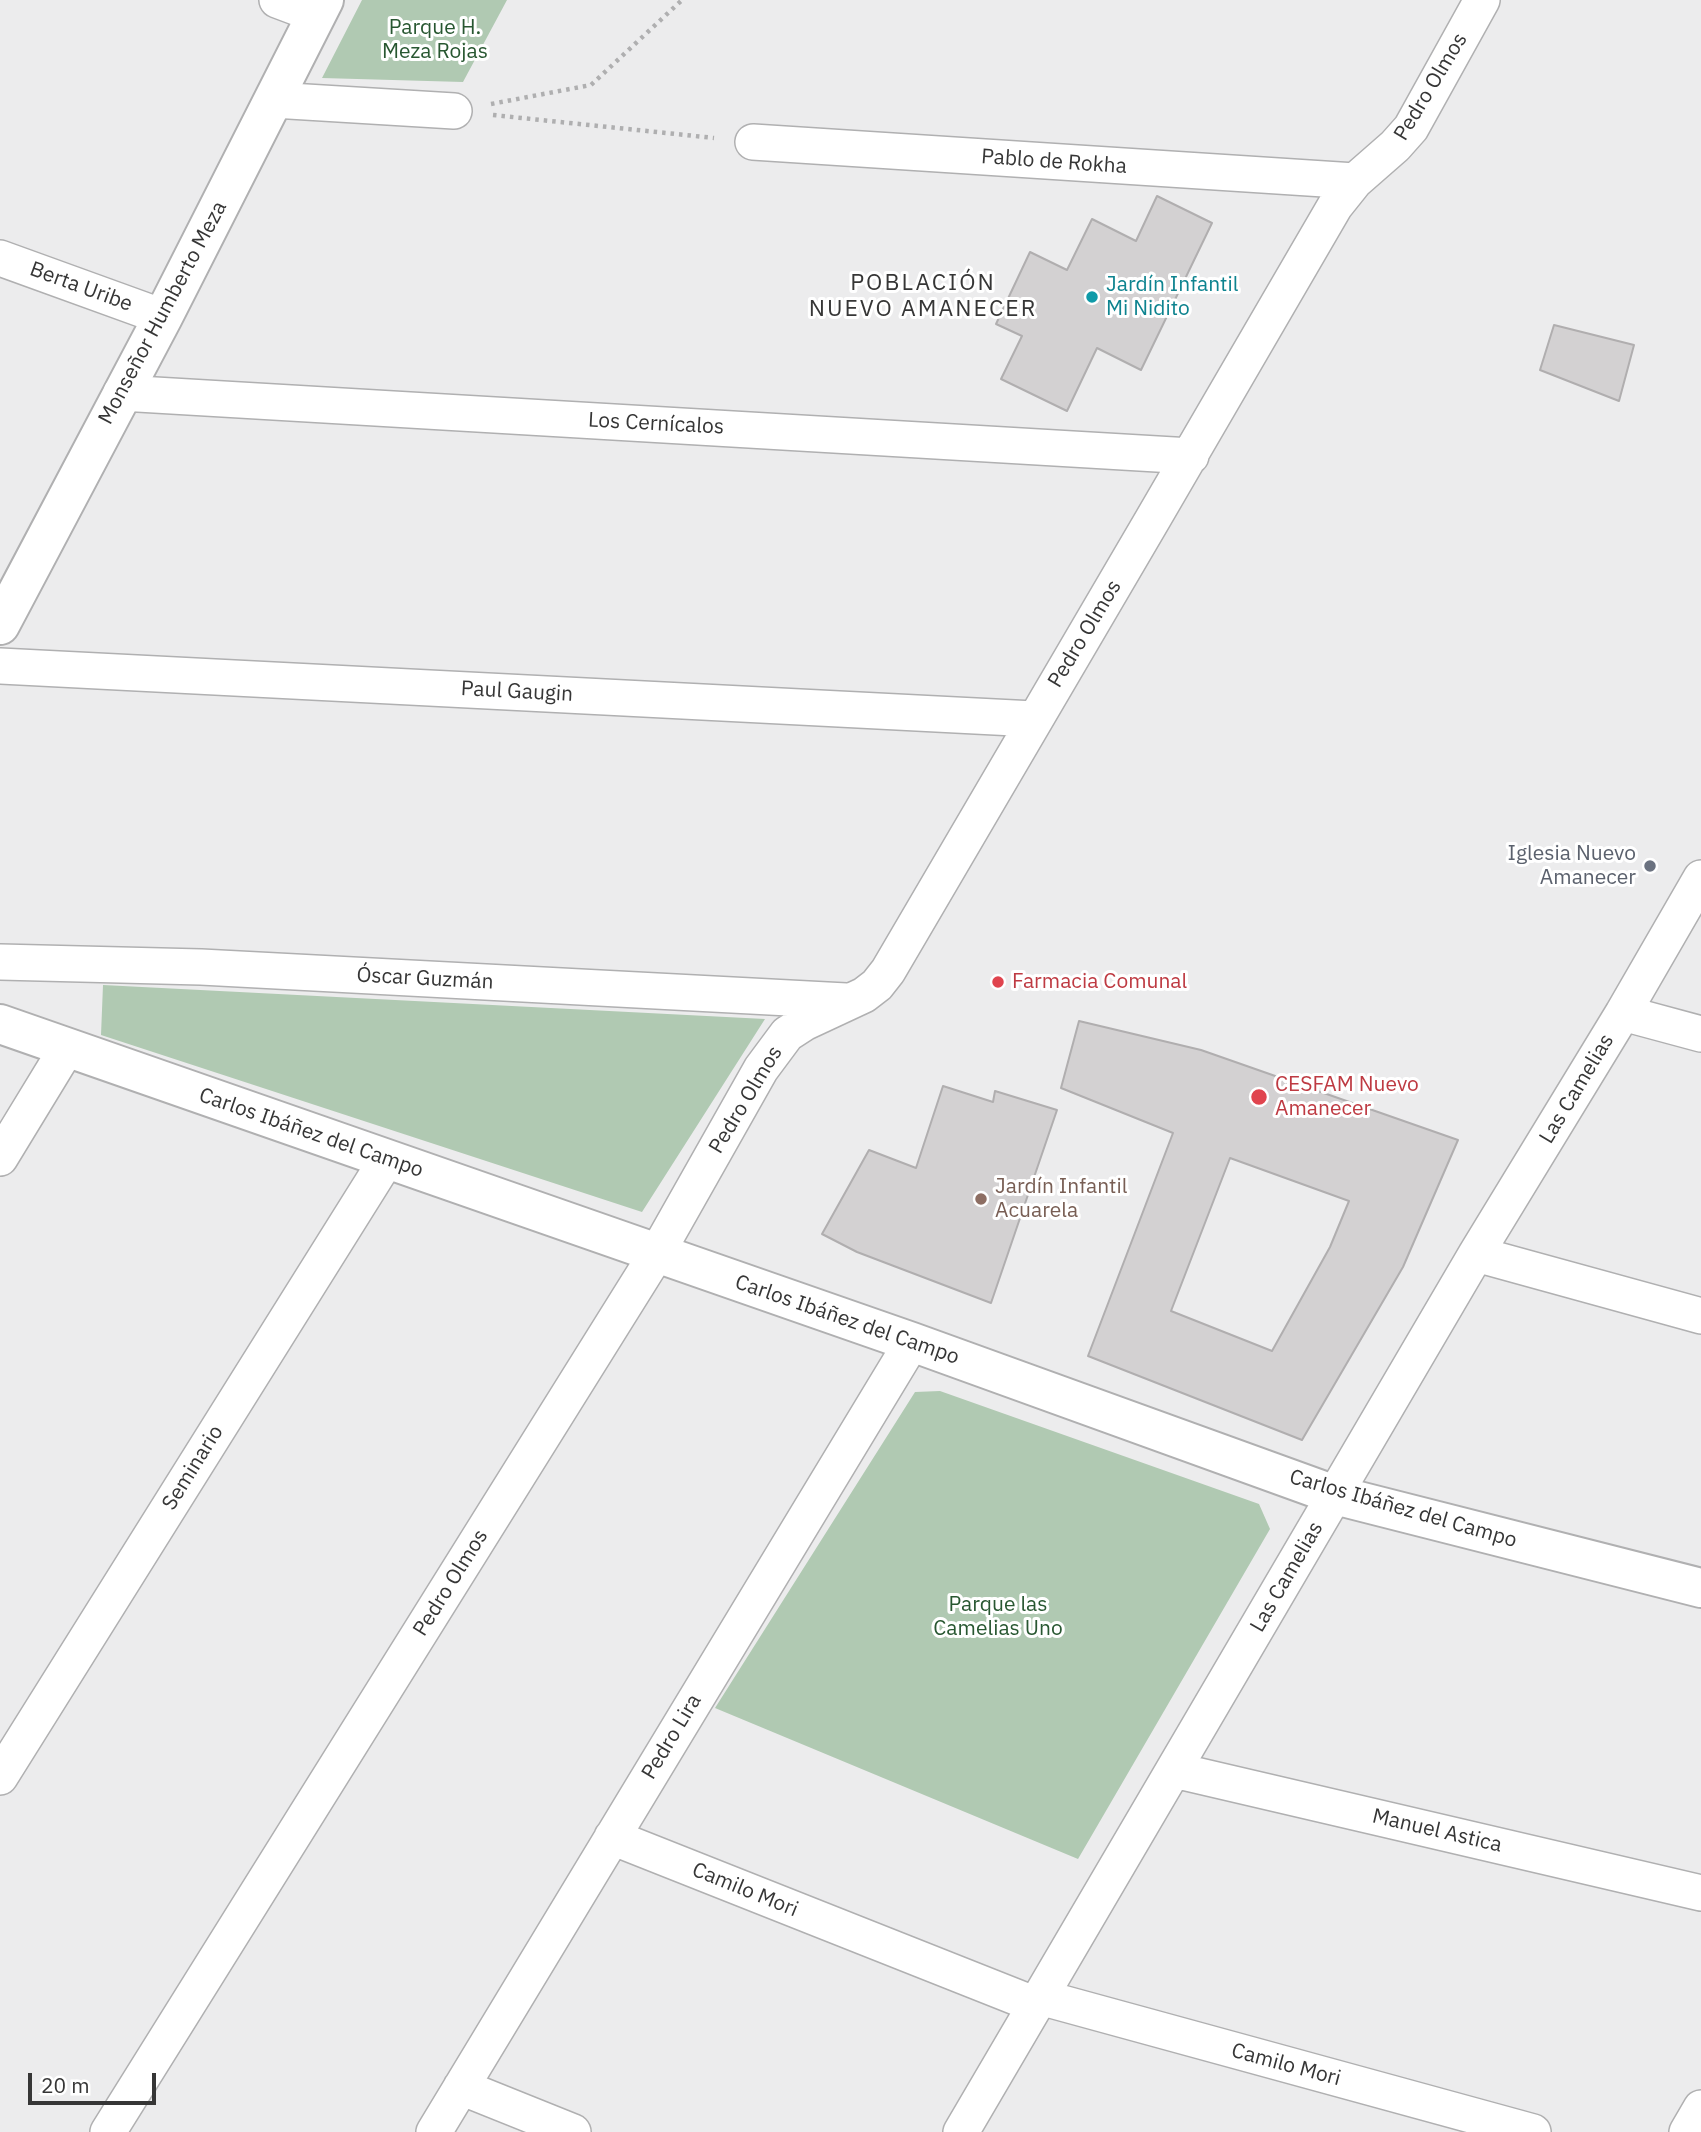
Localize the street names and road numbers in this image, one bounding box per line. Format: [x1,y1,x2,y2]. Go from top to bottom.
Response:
street label: Pedro Olmos [1389,29,1473,145]
street label: Pablo de Rokha [980,144,1128,180]
street label: Monseñor Humberto Meza [93,197,233,429]
street label: Berta Uribe [26,257,136,317]
street label: Los Cernícalos [587,408,725,440]
street label: Pedro Olmos [1043,576,1127,692]
street label: Paul Gaugin [460,676,574,708]
street label: Óscar Guzmán [356,963,494,995]
street label: Las Camelias [1534,1030,1620,1148]
street label: Pedro Olmos [704,1042,788,1158]
street label: Carlos Ibáñez del Campo [196,1083,426,1183]
street label: Carlos Ibáñez del Campo [732,1270,962,1370]
street label: Seminario [157,1421,229,1515]
street label: Carlos Ibáñez del Campo [1286,1464,1520,1554]
street label: Las Camelias [1245,1517,1329,1637]
street label: Pedro Olmos [408,1525,494,1641]
street label: Pedro Lira [637,1690,707,1784]
street label: Manuel Astica [1370,1804,1504,1858]
street label: Camilo Mori [688,1857,802,1923]
street label: Camilo Mori [1229,2038,1343,2092]

